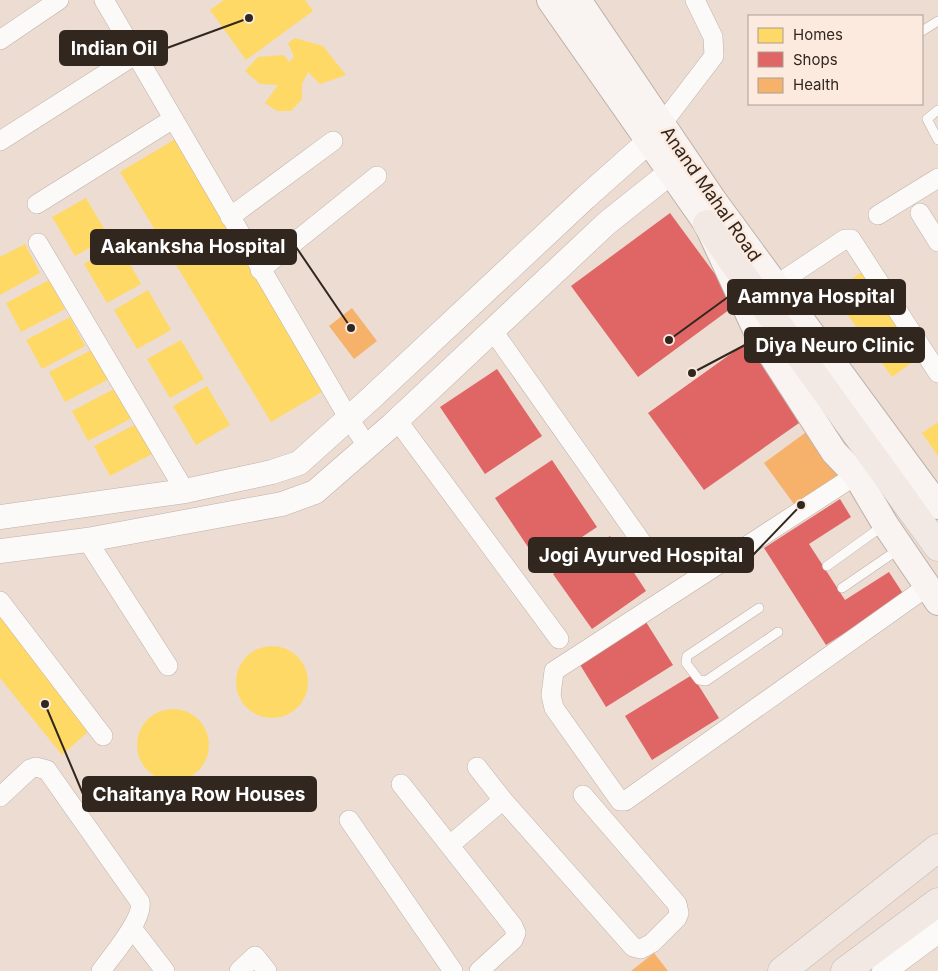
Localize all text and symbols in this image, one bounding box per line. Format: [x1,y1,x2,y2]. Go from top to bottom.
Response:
legend [748,15,923,105]
text: Homes [793,25,843,44]
callout: Indian Oil [60,31,167,65]
text: Indian Oil [71,37,157,60]
text: Shops [793,50,838,69]
text: Health [793,75,839,94]
street label: Anand Mahal Road [657,122,766,265]
callout: Aakanksha Hospital [91,230,296,264]
text: Aakanksha Hospital [101,235,285,258]
callout: Aamnya Hospital [728,280,905,314]
text: Aamnya Hospital [737,285,895,308]
callout: Diya Neuro Clinic [745,328,924,362]
text: Diya Neuro Clinic [755,334,915,357]
callout: Jogi Ayurved Hospital [529,538,753,572]
text: Jogi Ayurved Hospital [539,544,743,567]
callout: Chaitanya Row Houses [83,777,316,811]
text: Chaitanya Row Houses [93,783,306,806]

